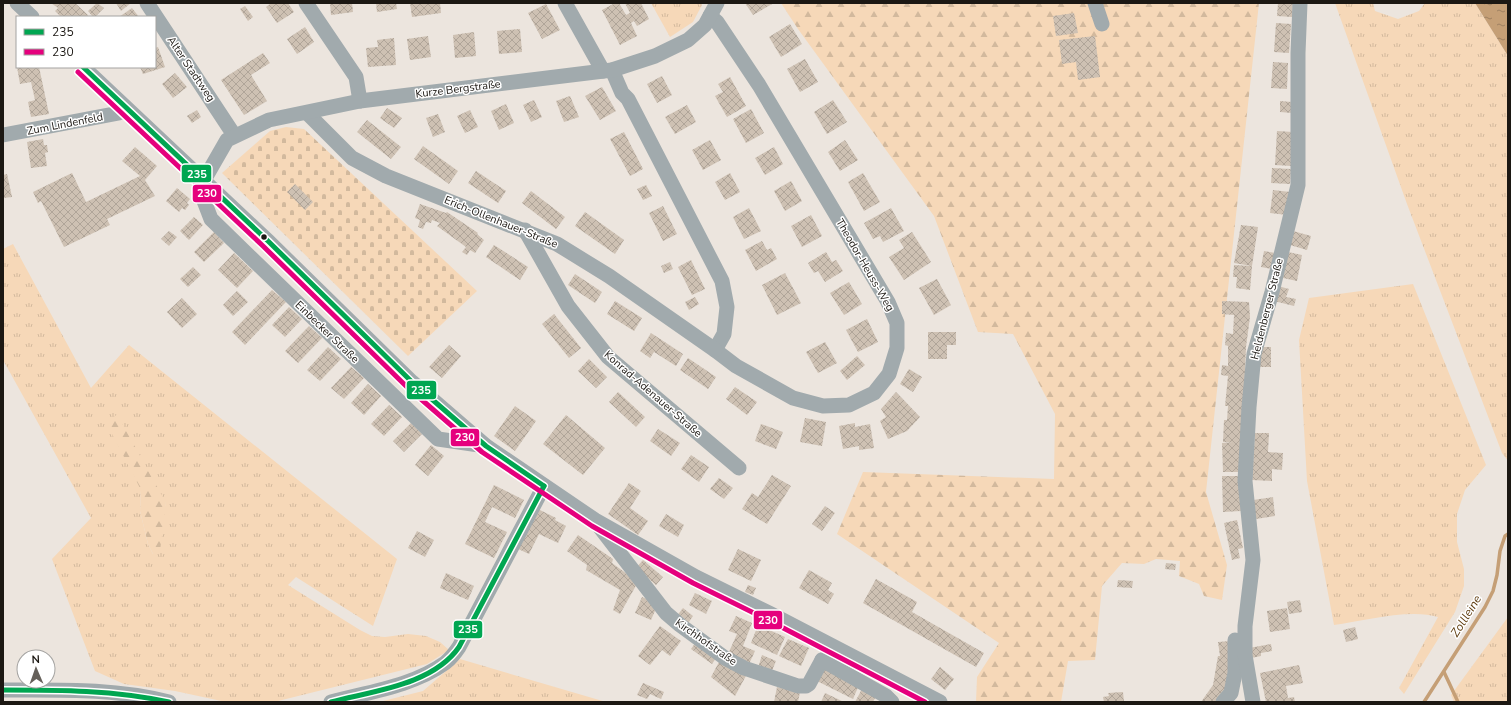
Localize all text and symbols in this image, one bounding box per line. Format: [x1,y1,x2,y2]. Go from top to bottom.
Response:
legend [16,16,156,68]
text: 235 [52,24,74,40]
street label: Alter Stadtweg [164,33,218,105]
text: 230 [52,44,74,60]
street label: Kurze Bergstraße [415,76,502,102]
street label: Zum Lindenfeld [26,109,104,139]
line badge: 235 [181,164,212,183]
text: 235 [187,167,207,182]
line badge: 230 [192,184,222,203]
text: 230 [197,186,217,201]
street label: Erich-Ollenhauer-Straße [442,192,560,252]
street label: Theodor-Heuss-Weg [832,216,898,314]
unlabelled marker [259,232,269,242]
street label: Heldenberger Straße [1247,257,1287,361]
street label: Einbecker Straße [292,298,362,366]
street label: Konrad-Adenauer-Straße [601,347,705,441]
line badge: 235 [406,380,437,400]
text: 235 [411,383,431,398]
line badge: 230 [450,428,480,447]
text: 230 [455,430,475,445]
water label: Zollleine [1447,592,1485,640]
line badge: 230 [753,610,783,630]
text: 230 [758,613,778,628]
street label: Kirchhofstraße [672,615,740,669]
line badge: 235 [453,620,483,639]
text: 235 [458,622,478,637]
north arrow [16,649,56,689]
text: N [31,652,40,667]

